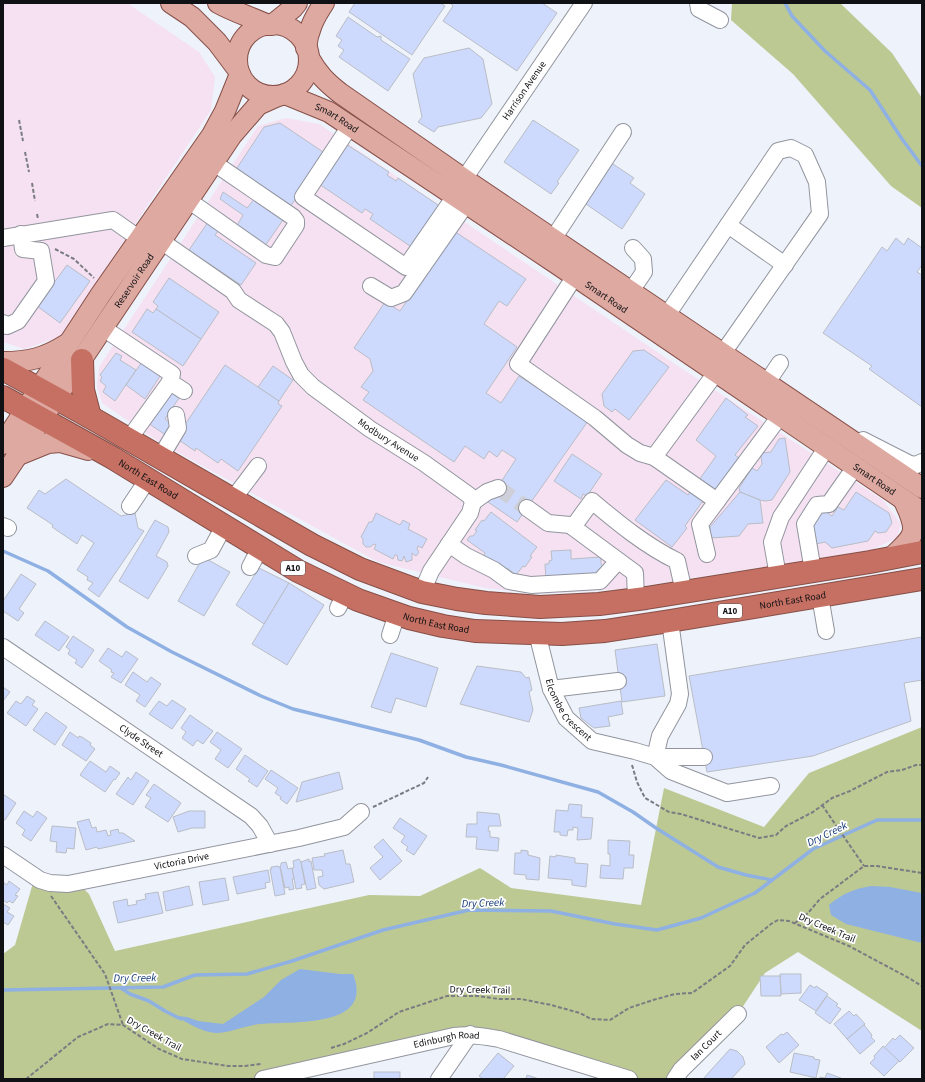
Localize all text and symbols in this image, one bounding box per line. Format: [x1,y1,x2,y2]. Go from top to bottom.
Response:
street label: Harrison Avenue [499,58,550,123]
street label: Smart Road [312,100,361,137]
street label: Reservoir Road [111,251,158,311]
street label: Smart Road [582,278,630,317]
street label: Modbury Avenue [355,415,422,465]
street label: North East Road [116,456,181,503]
street label: Smart Road [850,460,898,499]
road number: A10 [281,561,305,575]
street label: North East Road [758,588,827,613]
road number: A10 [718,604,742,618]
street label: North East Road [401,609,470,637]
street label: Elcombe Crescent [542,677,595,745]
street label: Clyde Street [116,721,166,761]
water label: Dry Creek [804,818,850,850]
street label: Victoria Drive [153,849,210,874]
water label: Dry Creek [461,895,506,911]
street label: Dry Creek Trail [796,910,858,946]
water label: Dry Creek [113,970,157,986]
street label: Dry Creek Trail [450,982,511,998]
street label: Dry Creek Trail [124,1013,184,1055]
street label: Ian Court [687,1026,725,1064]
street label: Edinburgh Road [412,1028,480,1052]

